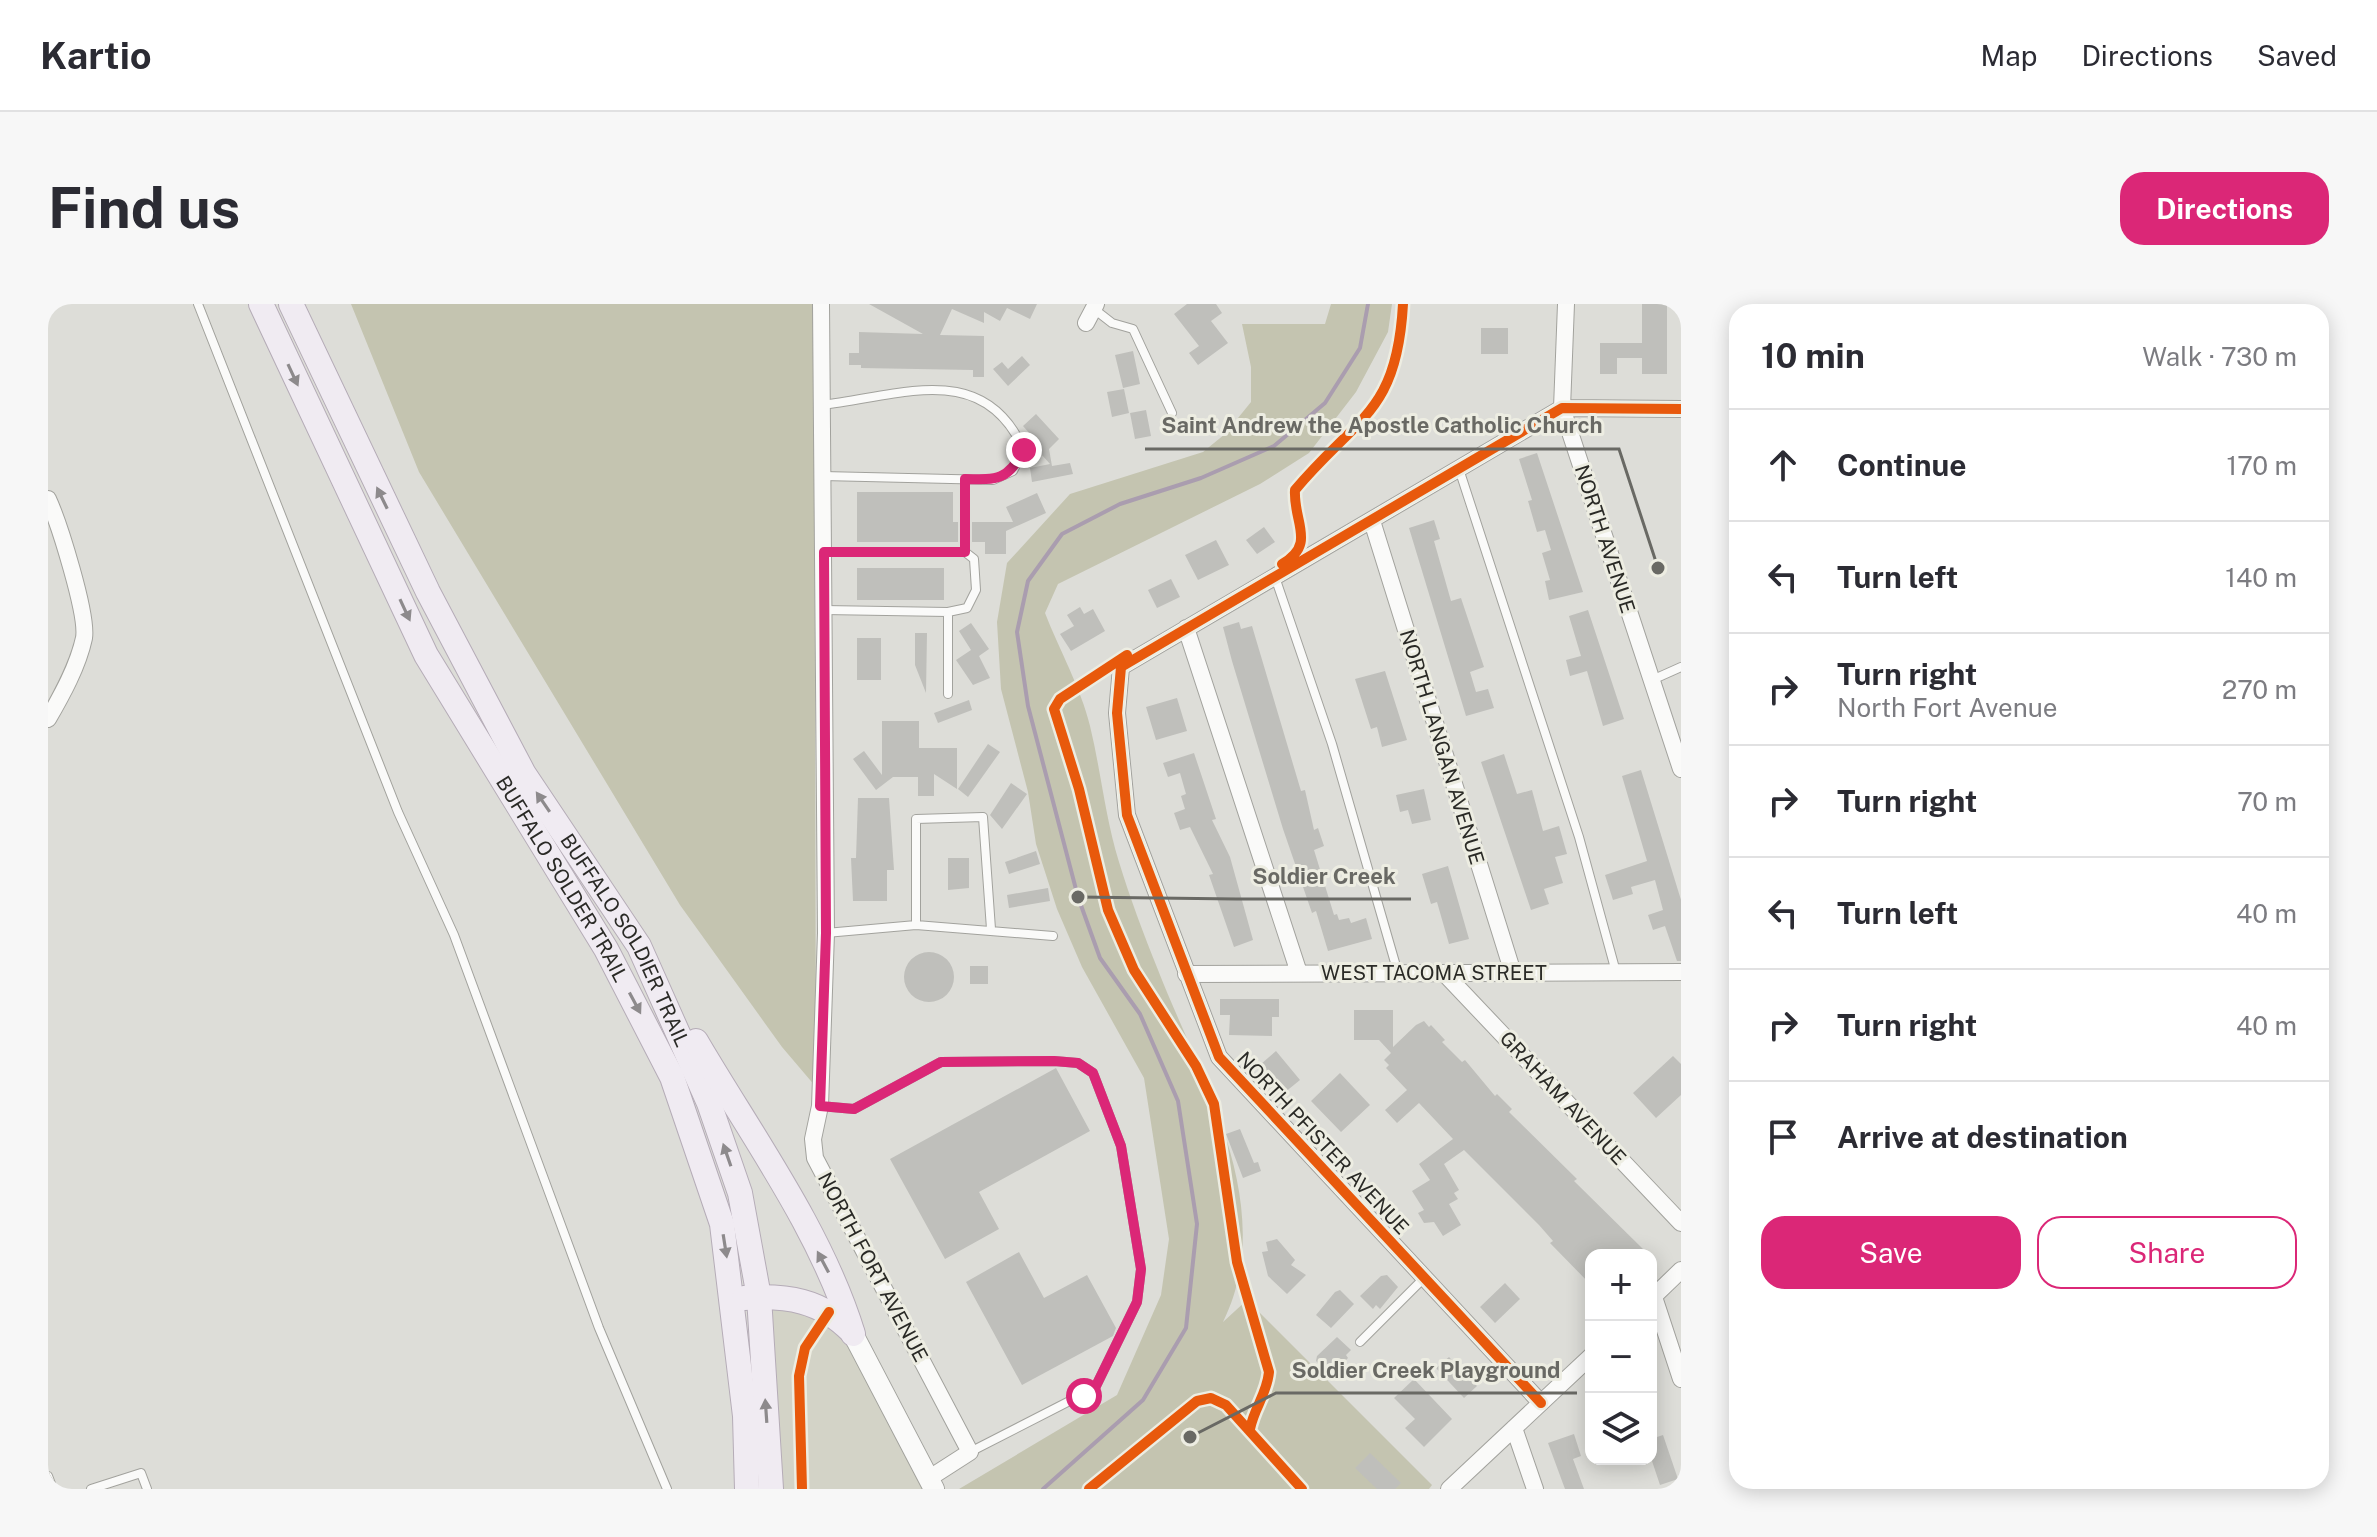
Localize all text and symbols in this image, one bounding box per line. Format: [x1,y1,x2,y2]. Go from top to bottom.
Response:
text: Kartio [40,33,152,78]
text: Map [1981,39,2037,72]
text: Directions [2081,39,2213,72]
text: Saved [2257,39,2337,72]
button: Directions [2120,172,2329,245]
text: Find us [48,175,240,241]
text: 10 min [1761,336,1865,376]
text: Walk · 730 m [2142,341,2297,372]
one-way arrow [286,364,300,387]
callout: Saint Andrew the Apostle Catholic Church [1145,403,1619,449]
text: Saint Andrew the Apostle Catholic Church [1161,412,1603,438]
route end [1006,432,1042,468]
icon: ahead [1761,443,1805,487]
text: Continue [1837,447,1967,483]
text: 170 m [2227,450,2297,481]
street label: NORTH AVENUE [1570,462,1640,616]
one-way arrow [375,487,389,510]
icon: left [1761,555,1805,599]
text: Turn left [1837,559,1958,595]
text: 140 m [2225,562,2297,593]
one-way arrow [398,598,412,622]
street label: NORTH LANGAN AVENUE [1395,627,1489,867]
text: Turn right [1837,656,1977,692]
icon: right [1761,667,1805,711]
text: 270 m [2222,674,2297,705]
text: North Fort Avenue [1837,692,2058,723]
street label: BUFFALO SOLDER TRAIL [491,772,633,986]
icon: right [1761,779,1805,823]
text: Turn right [1837,783,1977,819]
text: 70 m [2237,786,2297,817]
one-way arrow [537,791,551,813]
street label: BUFFALO SOLDIER TRAIL [555,829,694,1051]
callout: Soldier Creek [1236,853,1411,899]
text: Soldier Creek [1252,863,1396,889]
icon: left [1761,891,1805,935]
text: Turn left [1837,895,1958,931]
text: 40 m [2236,898,2297,929]
street label: WEST TACOMA STREET [1321,961,1547,985]
one-way arrow [628,992,642,1014]
icon: right [1761,1003,1805,1047]
text: Turn right [1837,1007,1977,1043]
text: 40 m [2236,1010,2297,1041]
street label: GRAHAM AVENUE [1495,1026,1631,1170]
street label: NORTH PFISTER AVENUE [1232,1047,1414,1239]
icon: arrive [1761,1115,1805,1159]
text: Arrive at destination [1837,1119,2128,1155]
one-way arrow [720,1143,732,1167]
street label: NORTH FORT AVENUE [813,1168,933,1366]
button: Save [1761,1216,2021,1289]
button: Share [2037,1216,2297,1289]
one-way arrow [719,1234,732,1259]
map controls [1585,1249,1657,1465]
button: + [1585,1249,1657,1321]
one-way arrow [817,1251,830,1274]
button: − [1585,1321,1657,1393]
callout: Soldier Creek Playground [1276,1347,1577,1393]
text: Soldier Creek Playground [1292,1357,1560,1383]
route start [1066,1378,1102,1414]
button: layers [1585,1393,1657,1465]
one-way arrow [759,1398,772,1423]

